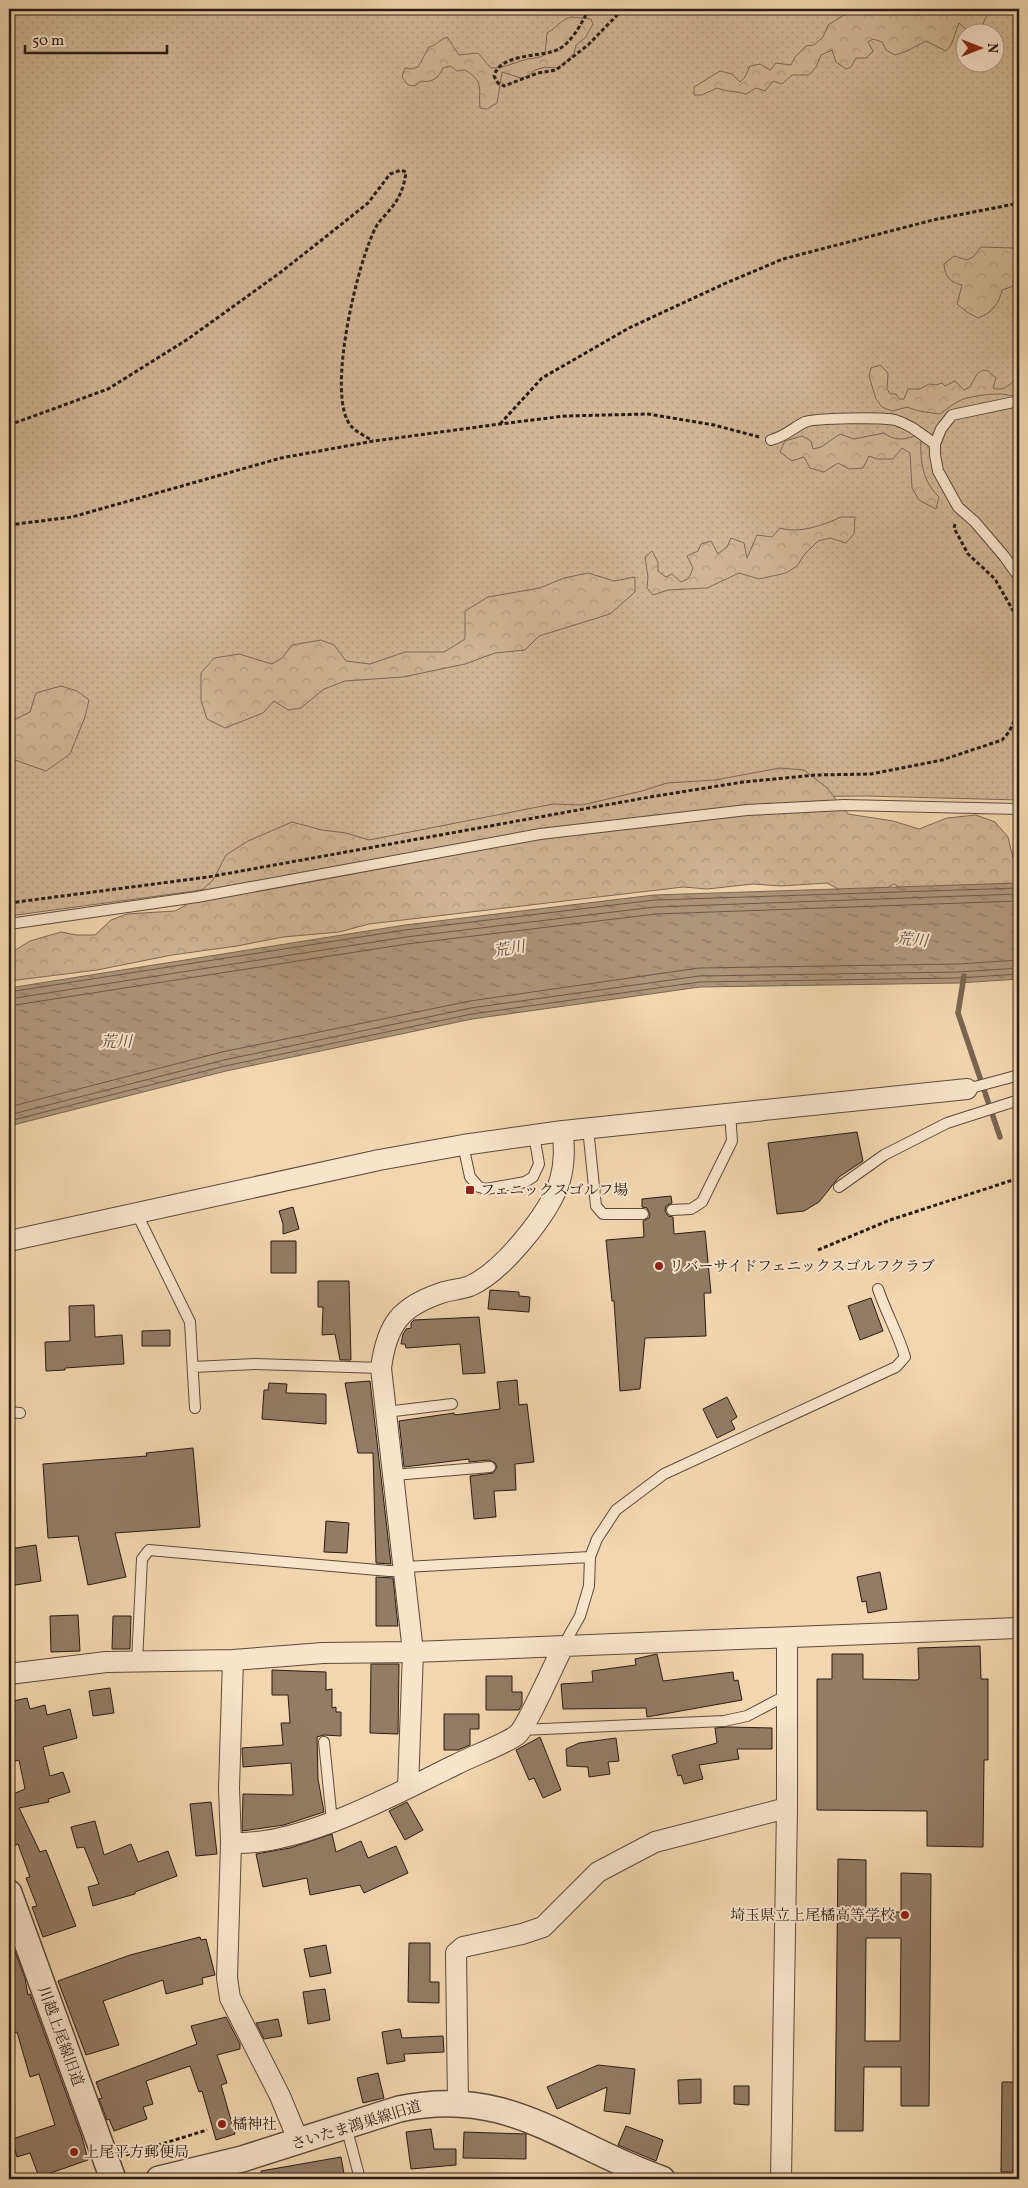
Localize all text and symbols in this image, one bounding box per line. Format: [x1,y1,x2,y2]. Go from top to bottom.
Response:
scale bar [25,22,168,54]
north arrow [956,22,1006,72]
text: 50 m [32,31,64,52]
text: N [982,43,1001,53]
water label: 荒川 [895,929,931,954]
water label: 荒川 [492,936,529,964]
water label: 荒川 [100,1032,134,1054]
place label: フェニックスゴルフ場 [480,1181,629,1202]
marker: フェニックスゴルフ場 [464,1184,476,1196]
place label: リバーサイドフェニックスゴルフクラブ [669,1257,935,1278]
marker: リバーサイドフェニックスゴルフクラブ [653,1260,665,1272]
place label: 埼玉県立上尾橘高等学校 [730,1906,895,1927]
marker: 埼玉県立上尾橘高等学校 [899,1909,911,1921]
street label: 川越上尾線旧道 [32,1984,87,2089]
street label: さいたま鴻巣線旧道 [289,2097,424,2156]
place label: 橘神社 [232,2115,277,2136]
marker: 橘神社 [216,2118,228,2130]
place label: 上尾平方郵便局 [84,2143,189,2164]
marker: 上尾平方郵便局 [68,2146,80,2158]

